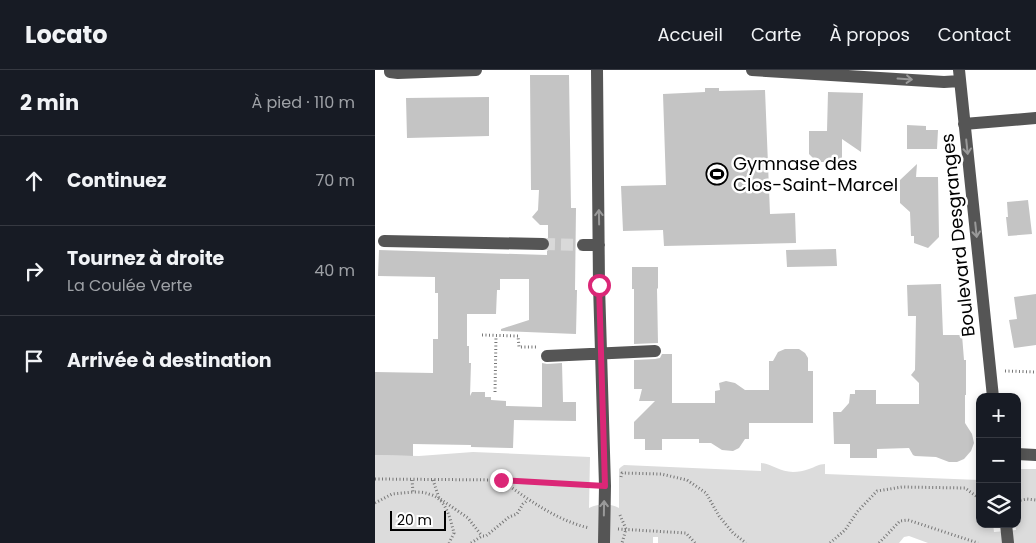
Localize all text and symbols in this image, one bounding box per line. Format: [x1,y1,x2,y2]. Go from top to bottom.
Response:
text: Locato [25,18,108,51]
text: Accueil [657,22,723,47]
text: Carte [751,22,801,47]
text: À propos [829,22,910,47]
text: Contact [938,22,1011,47]
one-way arrow [897,75,913,84]
text: 2 min [20,88,79,117]
text: À pied · 110 m [251,91,355,114]
street label: Boulevard Desgranges [934,132,981,338]
one-way arrow [962,139,972,155]
place label: Gymnase des Clos-Saint-Marcel [733,151,898,197]
sports icon: Gymnase des Clos-Saint-Marcel [705,162,729,186]
icon: ahead [20,167,48,195]
text: Continuez [67,167,166,194]
text: 70 m [315,169,355,192]
one-way arrow [594,209,603,225]
one-way arrow [971,222,980,238]
text: Tournez à droite [67,245,224,272]
icon: right [20,257,48,285]
text: 40 m [314,259,355,282]
text: La Coulée Verte [67,274,192,297]
route start [588,274,611,297]
icon: arrive [20,347,48,375]
text: Arrivée à destination [67,347,272,374]
map controls [976,393,1021,528]
button: + [976,393,1021,438]
button: − [976,438,1021,483]
route end [490,469,513,492]
button: layers [976,483,1021,528]
one-way arrow [600,500,609,516]
scale bar [390,508,446,531]
text: 20 m [397,510,432,530]

